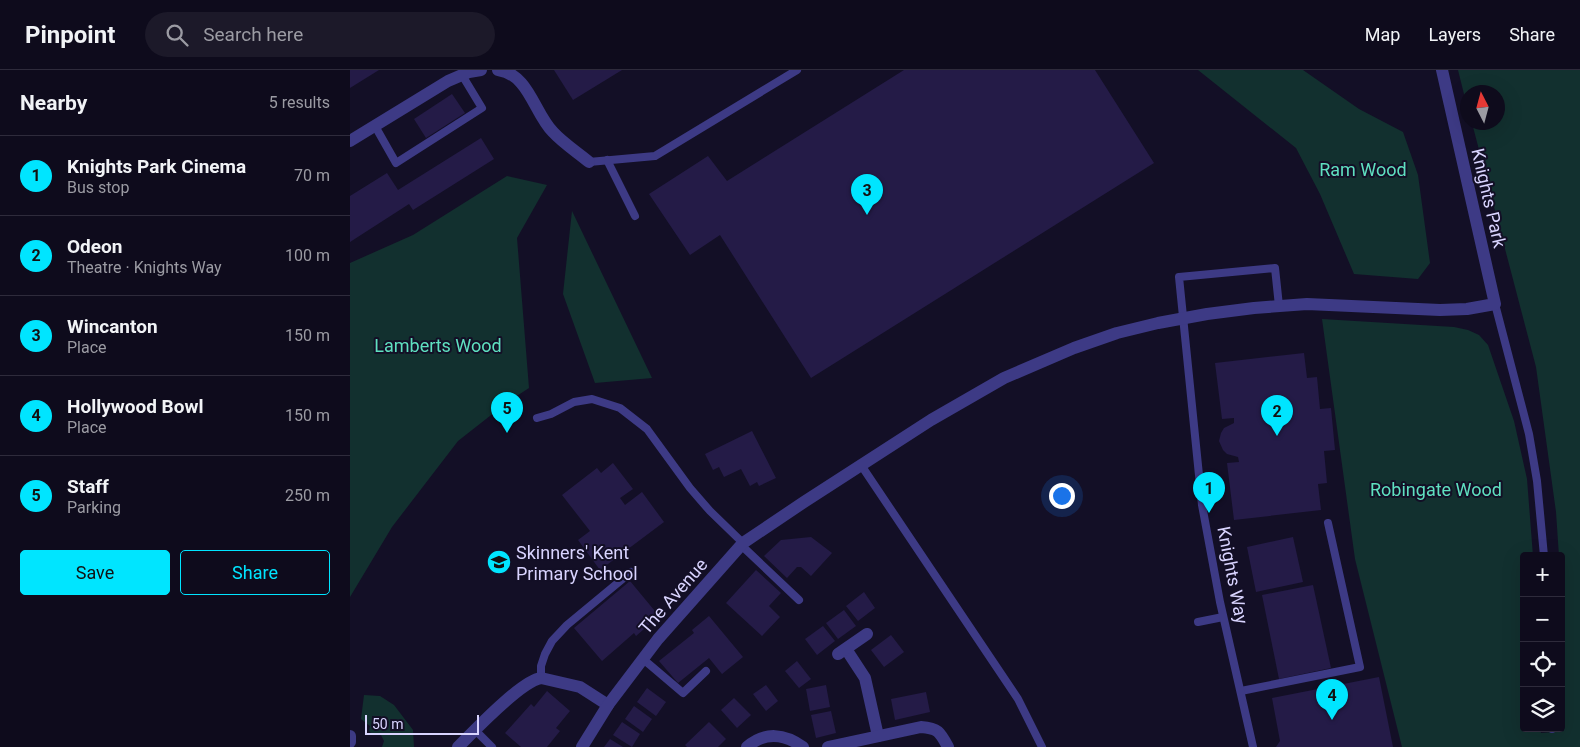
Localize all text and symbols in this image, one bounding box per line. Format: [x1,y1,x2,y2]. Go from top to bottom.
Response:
search box [145,12,495,57]
text: Pinpoint [25,21,115,49]
icon: search [163,21,191,49]
text: Search here [203,23,303,46]
text: Map [1365,24,1400,45]
text: Layers [1428,24,1481,45]
text: Share [1509,24,1555,45]
north arrow [1460,85,1505,130]
text: Nearby [20,91,87,115]
text: 5 results [269,93,330,112]
street label: Knights Park [1467,146,1511,251]
text: Knights Park Cinema [67,155,246,178]
park label: Ram Wood [1319,159,1407,180]
text: 1 [31,166,41,185]
text: 70 m [294,166,330,185]
pin: 3 [851,174,883,215]
text: Bus stop [67,178,129,197]
text: Odeon [67,235,122,258]
text: 2 [31,246,41,265]
text: 100 m [285,246,330,265]
text: Theatre · Knights Way [67,258,222,277]
text: Wincanton [67,315,158,338]
text: 3 [31,326,41,345]
text: 150 m [285,326,330,345]
park label: Lamberts Wood [374,335,502,356]
text: Place [67,338,107,357]
pin: 5 [491,392,523,433]
text: Hollywood Bowl [67,395,203,418]
pin: 2 [1261,395,1293,436]
text: 4 [31,406,41,425]
text: 150 m [285,406,330,425]
text: Place [67,418,107,437]
pin: 1 [1193,472,1225,513]
text: Staff [67,475,109,498]
park label: Robingate Wood [1370,479,1502,500]
your location [1049,483,1075,509]
text: 5 [31,486,41,505]
text: 250 m [285,486,330,505]
text: Parking [67,498,121,517]
street label: Knights Way [1213,524,1253,626]
place label: Skinners' Kent Primary School [516,542,638,584]
school or university icon: Skinners' Kent Primary School [486,549,512,575]
button: Save [20,550,170,595]
button: Share [180,550,330,595]
map controls [1520,552,1565,732]
button: + [1520,552,1565,597]
street label: The Avenue [634,554,712,638]
button: − [1520,597,1565,642]
button: locate [1520,642,1565,687]
pin: 4 [1316,679,1348,720]
button: layers [1520,687,1565,732]
scale bar [365,712,479,735]
text: 50 m [372,716,404,732]

